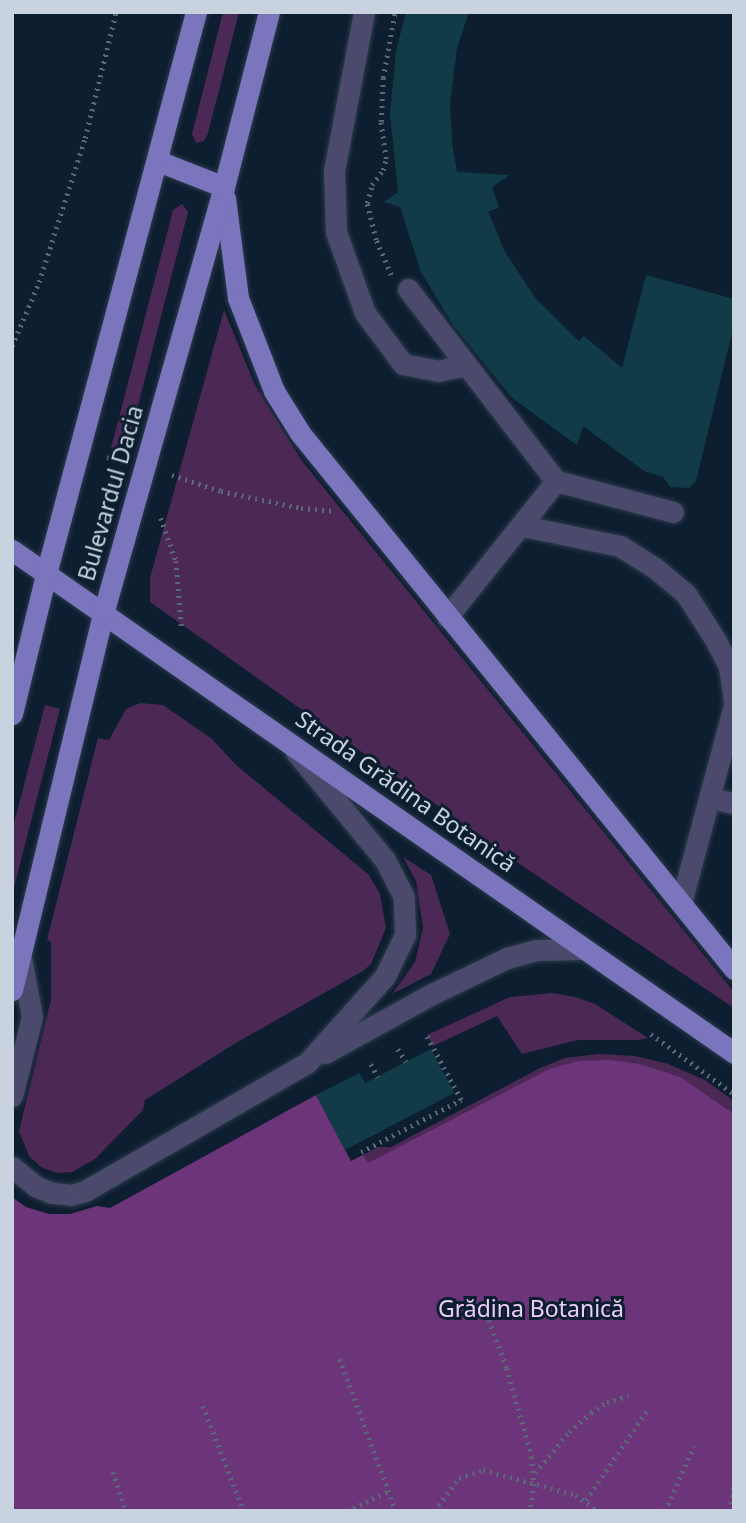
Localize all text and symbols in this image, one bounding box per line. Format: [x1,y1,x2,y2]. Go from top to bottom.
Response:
street label: Bulevardul Dacia [72,402,148,584]
street label: Strada Grădina Botanică [291,705,521,877]
park label: Grădina Botanică [438,1294,624,1322]

